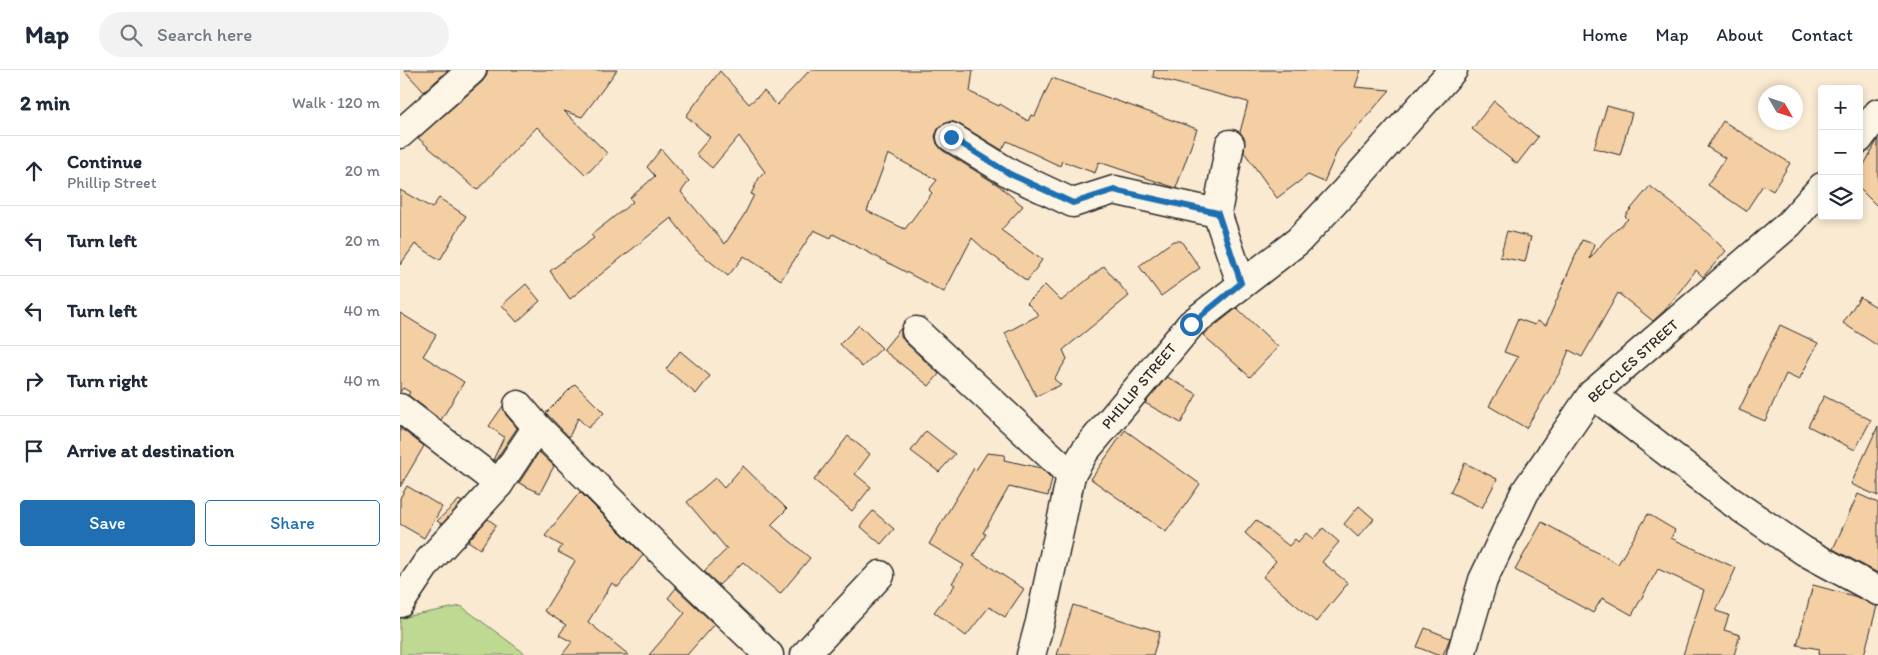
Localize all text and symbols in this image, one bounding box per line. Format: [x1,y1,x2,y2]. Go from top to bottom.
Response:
search box [99,12,449,57]
text: Map [25,20,69,49]
icon: search [117,21,145,49]
text: Search here [157,23,252,46]
text: Home [1582,24,1628,46]
text: Map [1656,24,1689,46]
text: About [1717,24,1763,46]
text: Contact [1791,24,1853,46]
north arrow [1758,85,1803,130]
map controls [1818,85,1863,220]
button: + [1818,85,1863,130]
text: 2 min [20,90,70,115]
text: Walk · 120 m [292,93,380,112]
route end [940,126,963,149]
button: − [1818,130,1863,175]
text: Continue [67,150,142,173]
icon: ahead [20,157,48,185]
text: 20 m [345,161,380,180]
text: Phillip Street [67,173,157,192]
button: layers [1818,175,1863,220]
icon: left [20,227,48,255]
text: Turn left [67,229,137,252]
text: 20 m [345,231,380,250]
icon: left [20,297,48,325]
text: Turn left [67,299,137,322]
text: 40 m [343,301,380,320]
route start [1180,313,1203,336]
street label: BECCLES STREET [1584,315,1683,407]
street label: PHILLIP STREET [1098,339,1181,433]
icon: right [20,367,48,395]
text: Turn right [67,369,148,392]
text: 40 m [343,371,380,390]
icon: arrive [20,437,48,465]
text: Arrive at destination [67,439,234,462]
button: Save [20,500,195,546]
button: Share [205,500,380,546]

